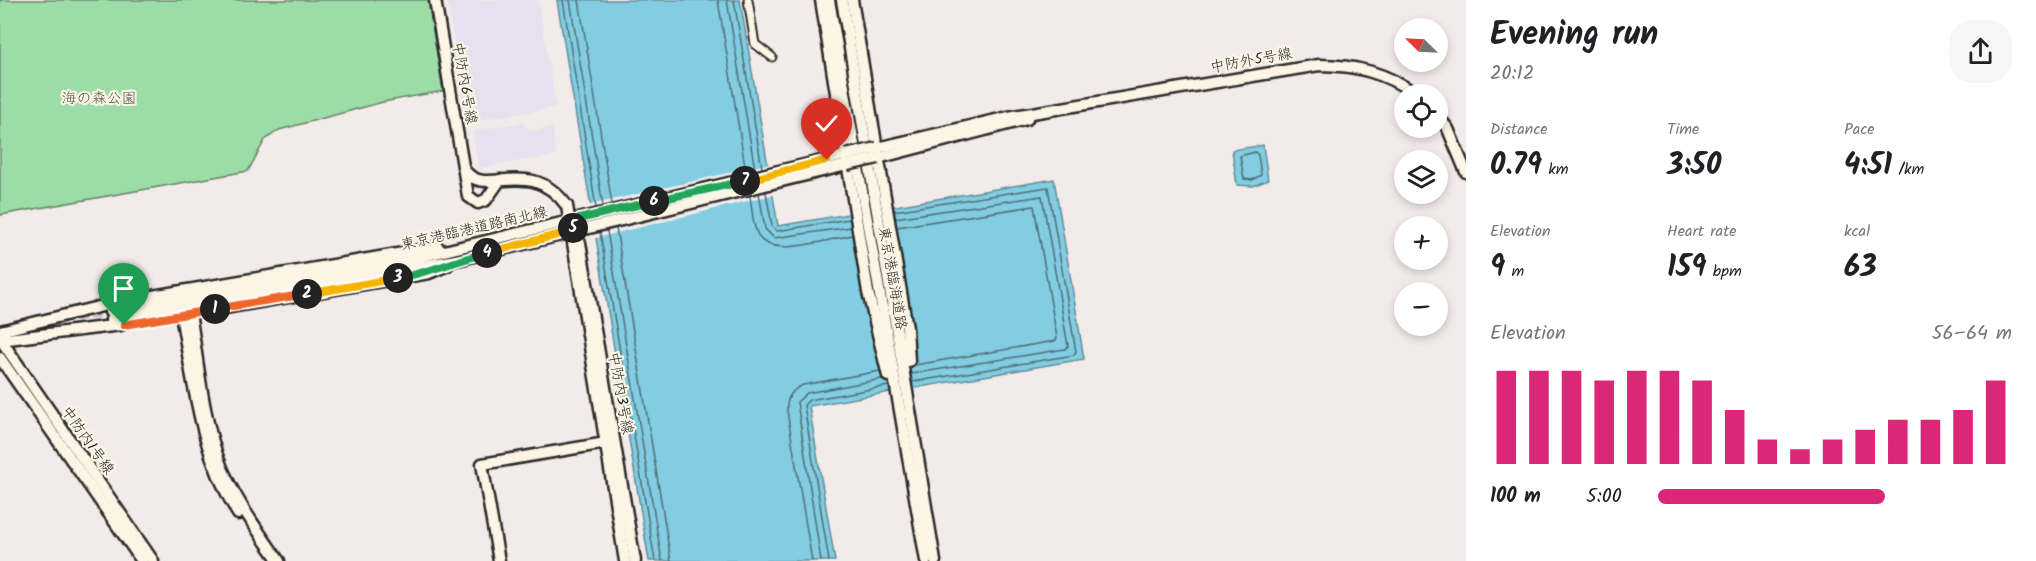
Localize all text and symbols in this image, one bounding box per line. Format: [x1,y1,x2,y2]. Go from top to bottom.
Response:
text: Evening run [1490,9,1658,62]
north arrow [1394,18,1448,72]
map controls [1394,18,1448,336]
button: share [1949,20,2012,83]
street label: 中防内6号線 [445,40,483,126]
street label: 中防外5号線 [1208,42,1294,80]
text: 20:12 [1490,58,1534,90]
button: locate [1394,84,1448,138]
park label: 海の森公園 [61,87,137,111]
pin [801,98,852,160]
icon: check [810,107,843,140]
text: Distance [1490,117,1548,142]
text: Time [1667,117,1699,142]
text: Pace [1844,117,1875,142]
text: 0.79 [1490,142,1542,190]
text: 3:50 [1667,142,1721,190]
text: 4:51 [1844,142,1892,190]
button: layers [1394,150,1448,204]
text: km [1542,157,1569,182]
text: /km [1892,157,1924,182]
pin: 7 [730,166,760,196]
text: 7 [741,168,749,193]
pin: 6 [639,186,669,216]
text: 6 [650,188,658,213]
street label: 東京港臨港道路南北線 [398,200,550,258]
pin: 5 [558,213,588,243]
text: 5 [569,215,577,240]
button: + [1394,216,1448,270]
text: Elevation [1490,219,1551,244]
text: Heart rate [1667,219,1737,244]
text: kcal [1844,219,1870,244]
street label: 東京港臨海道路 [871,224,913,332]
pin: 4 [472,238,502,268]
text: 4 [483,240,491,265]
text: 9 [1490,244,1505,292]
text: 159 [1667,244,1706,292]
text: 63 [1844,244,1877,292]
text: m [1505,259,1524,284]
text: bpm [1706,259,1742,284]
pin [98,263,149,325]
pin: 3 [383,263,413,293]
text: 3 [394,265,402,290]
icon: arrive [107,272,140,305]
pin: 2 [292,279,322,309]
text: 2 [302,281,312,306]
button: − [1394,282,1448,336]
pin: 1 [200,294,230,324]
text: 1 [213,296,217,321]
text: Elevation [1490,318,1566,350]
text: 56–64 m [1932,318,2012,350]
street label: 中防内3号線 [601,350,639,436]
street label: 中防内1号線 [54,401,120,480]
text: 100 m [1490,481,1541,513]
text: 5:00 [1586,481,1622,513]

